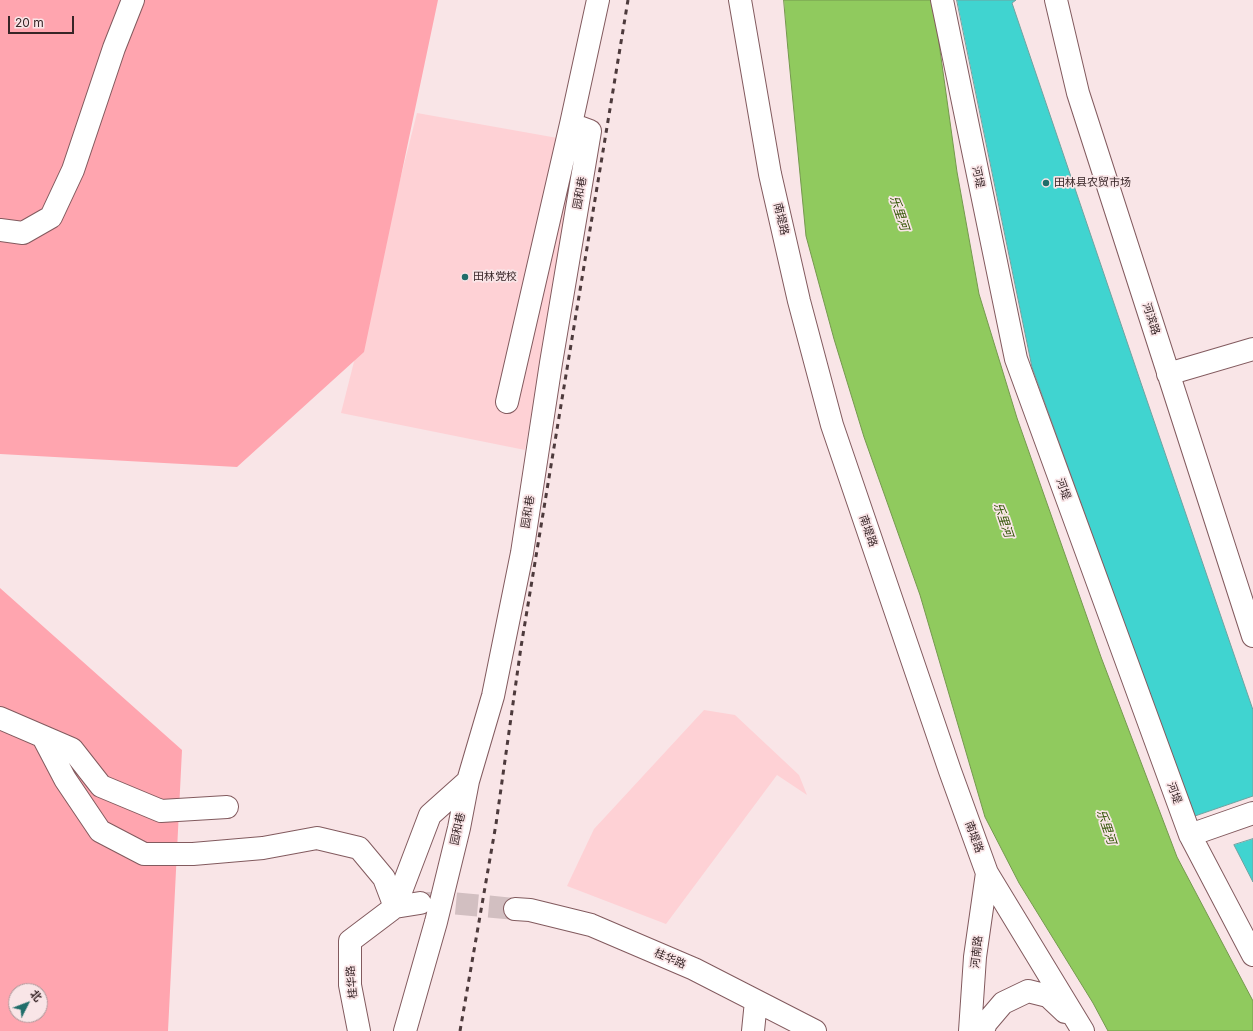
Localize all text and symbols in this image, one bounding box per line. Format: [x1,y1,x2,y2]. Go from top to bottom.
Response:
scale bar [10,8,76,34]
text: 20 m [15,15,44,30]
street label: 河堤 [969,165,987,189]
street label: 园和巷 [571,176,589,210]
place label: 田林县农贸市场 [1054,176,1131,190]
marker: 田林县农贸市场 [1041,178,1051,188]
water label: 乐里河 [886,194,912,232]
street label: 南堤路 [771,201,791,237]
place label: 田林党校 [473,270,517,284]
marker: 田林党校 [460,272,470,282]
street label: 河滨路 [1140,301,1162,337]
street label: 河堤 [1053,476,1073,502]
street label: 园和巷 [519,495,537,529]
water label: 乐里河 [990,501,1016,539]
street label: 南堤路 [856,513,880,549]
street label: 河堤 [1164,780,1184,806]
water label: 乐里河 [1093,808,1119,846]
street label: 园和巷 [448,811,468,847]
street label: 南堤路 [962,819,986,855]
street label: 河南路 [969,935,985,969]
street label: 桂华路 [652,946,688,972]
street label: 桂华路 [344,965,360,999]
north arrow [8,983,48,1023]
text: 北 [27,987,45,1004]

